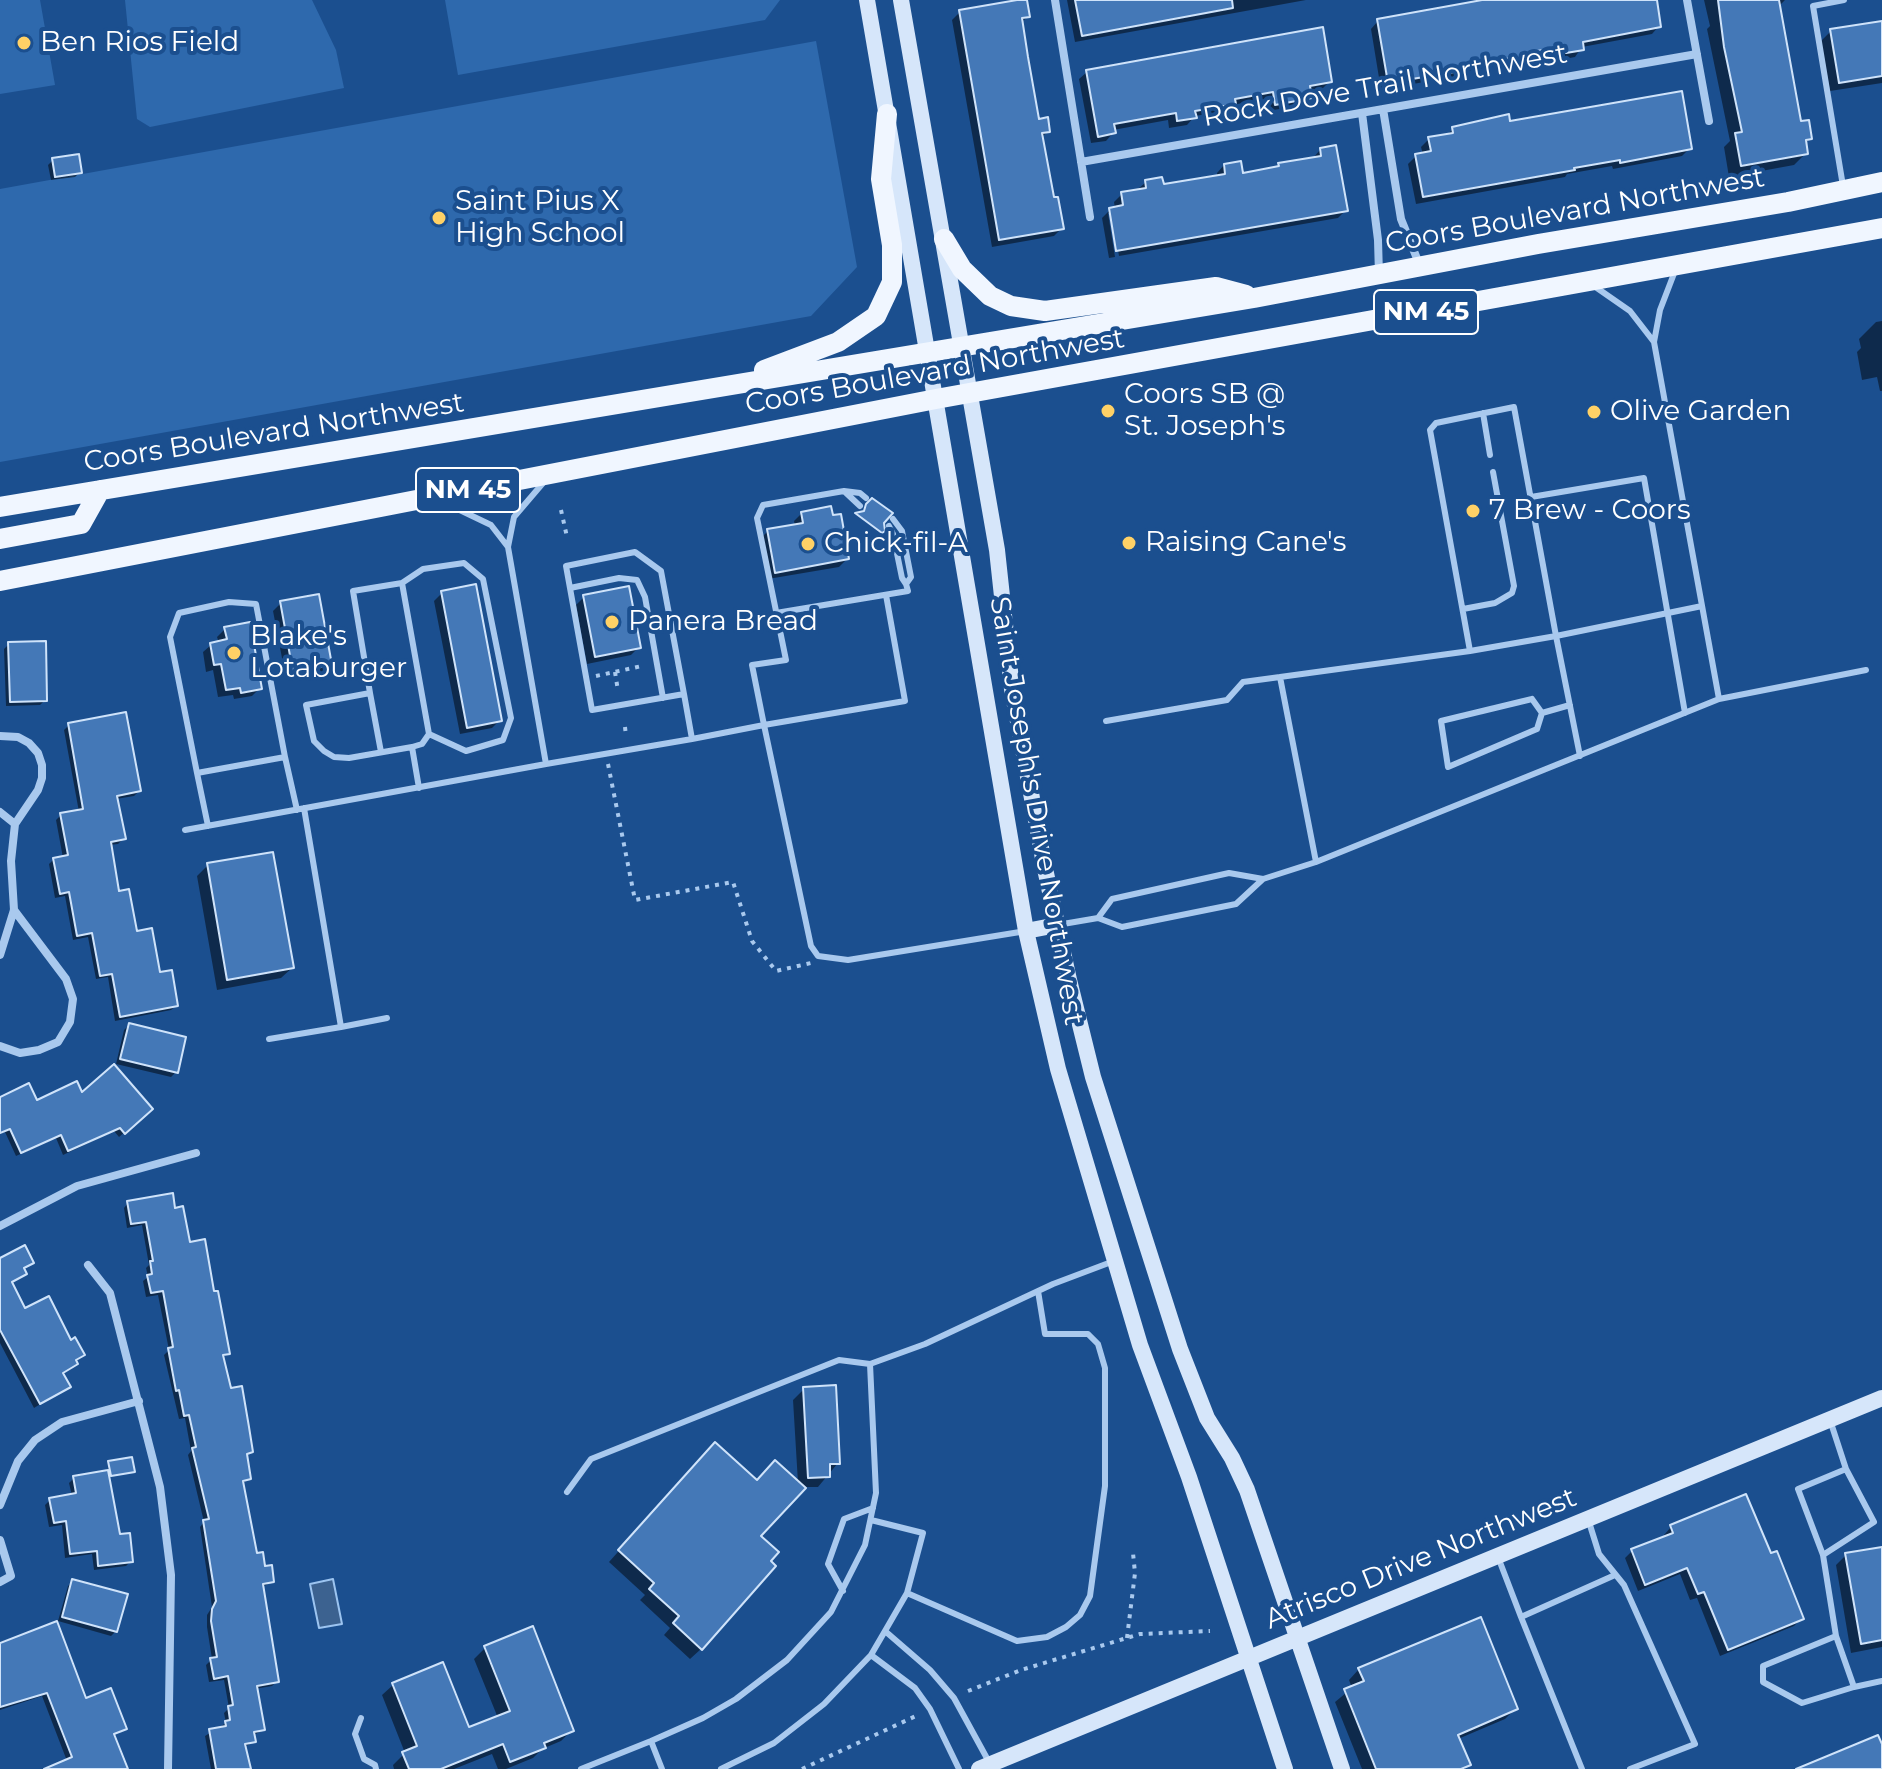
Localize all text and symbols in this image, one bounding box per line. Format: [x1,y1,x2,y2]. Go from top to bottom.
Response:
place label: Ben Rios Field [40,26,239,60]
marker: Ben Rios Field [15,34,33,52]
street label: Rock Dove Trail Northwest [1200,37,1570,135]
street label: Coors Boulevard Northwest [1383,161,1767,261]
place label: Saint Pius X High School [455,185,625,251]
marker: Saint Pius X High School [430,209,448,227]
road number: NM 45 [1374,290,1478,334]
street label: Coors Boulevard Northwest [743,322,1127,422]
place label: Coors SB @ St. Joseph's [1124,378,1286,444]
street label: Coors Boulevard Northwest [81,386,467,480]
place label: Olive Garden [1610,395,1791,429]
marker: Coors SB @ St. Joseph's [1099,402,1117,420]
marker: Olive Garden [1585,403,1603,421]
road number: NM 45 [416,468,520,512]
place label: 7 Brew - Coors [1489,494,1691,528]
marker: 7 Brew - Coors [1464,502,1482,520]
place label: Raising Cane's [1145,526,1346,560]
place label: Chick-fil-A [824,527,968,561]
marker: Raising Cane's [1120,534,1138,552]
marker: Chick-fil-A [799,535,817,553]
street label: Saint Joseph's Drive Northwest [982,594,1090,1028]
place label: Panera Bread [628,605,818,639]
marker: Panera Bread [603,613,621,631]
place label: Blake's Lotaburger [250,620,407,686]
marker: Blake's Lotaburger [225,644,243,662]
street label: Atrisco Drive Northwest [1260,1481,1582,1637]

